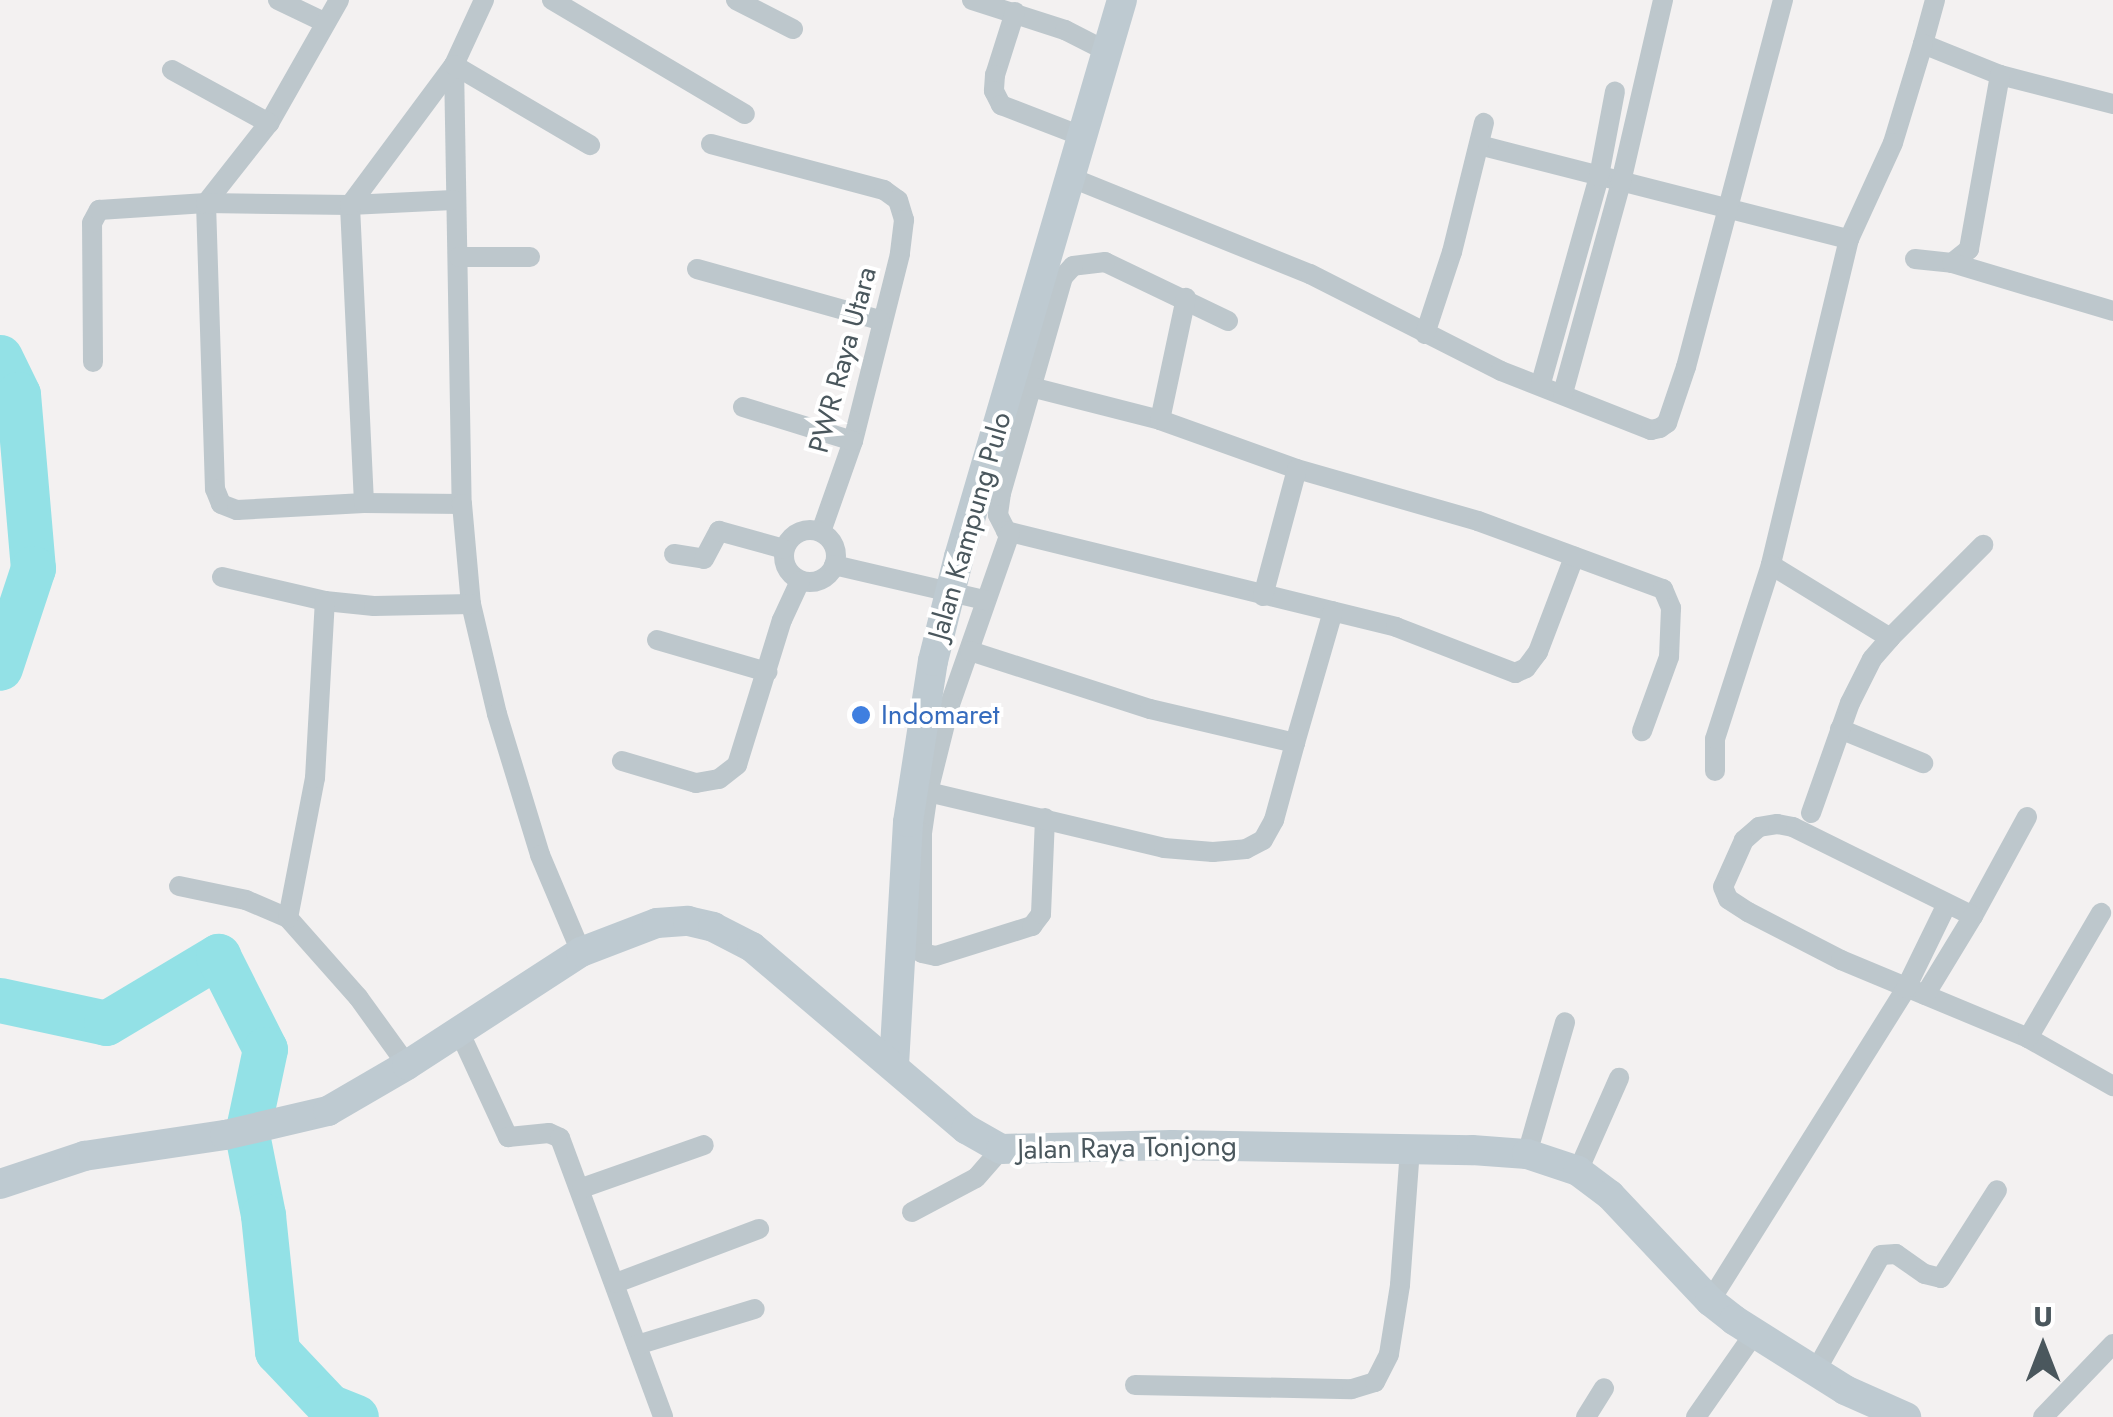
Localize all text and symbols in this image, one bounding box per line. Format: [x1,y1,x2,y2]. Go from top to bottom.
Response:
street label: PWR Raya Utara [802,263,884,457]
street label: Jalan Kampung Pulo [921,408,1019,644]
place label: Indomaret [881,698,999,732]
marker: Indomaret [850,704,872,726]
street label: Jalan Raya Tonjong [1017,1129,1237,1167]
text: U [2033,1296,2053,1337]
north arrow [1993,1297,2093,1397]

